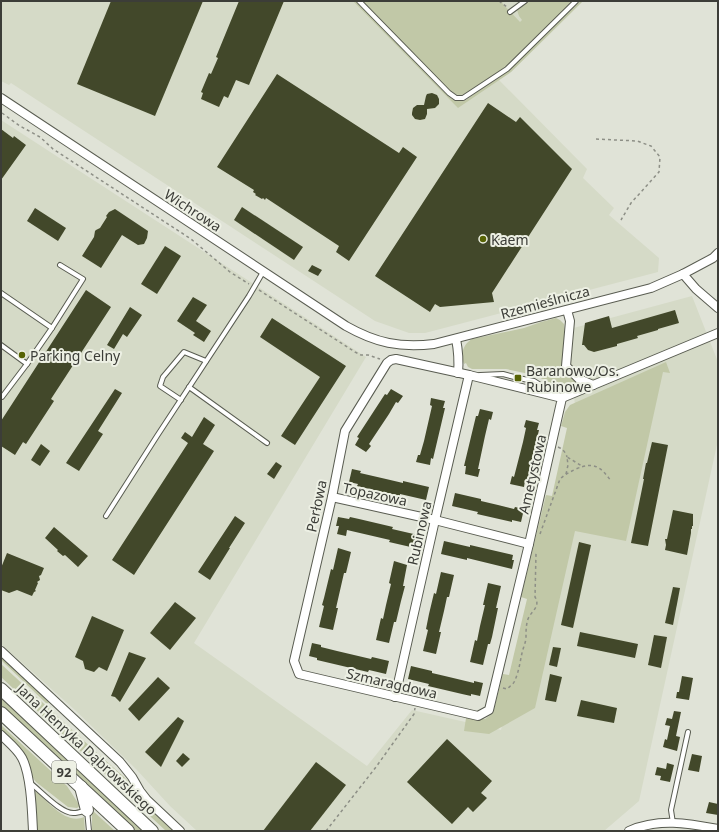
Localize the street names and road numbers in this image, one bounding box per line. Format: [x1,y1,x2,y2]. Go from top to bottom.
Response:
street label: Wichrowa [161,184,225,236]
street label: Rzemieślnicza [498,281,592,323]
street label: Ametystowa [514,432,550,516]
street label: Perłowa [301,478,331,534]
street label: Topazowa [341,478,409,510]
street label: Rubinowa [402,499,436,567]
street label: Szmaragdowa [345,663,439,703]
street label: Jana Henryka Dąbrowskiego [11,678,161,819]
road number: 92 [52,761,76,783]

